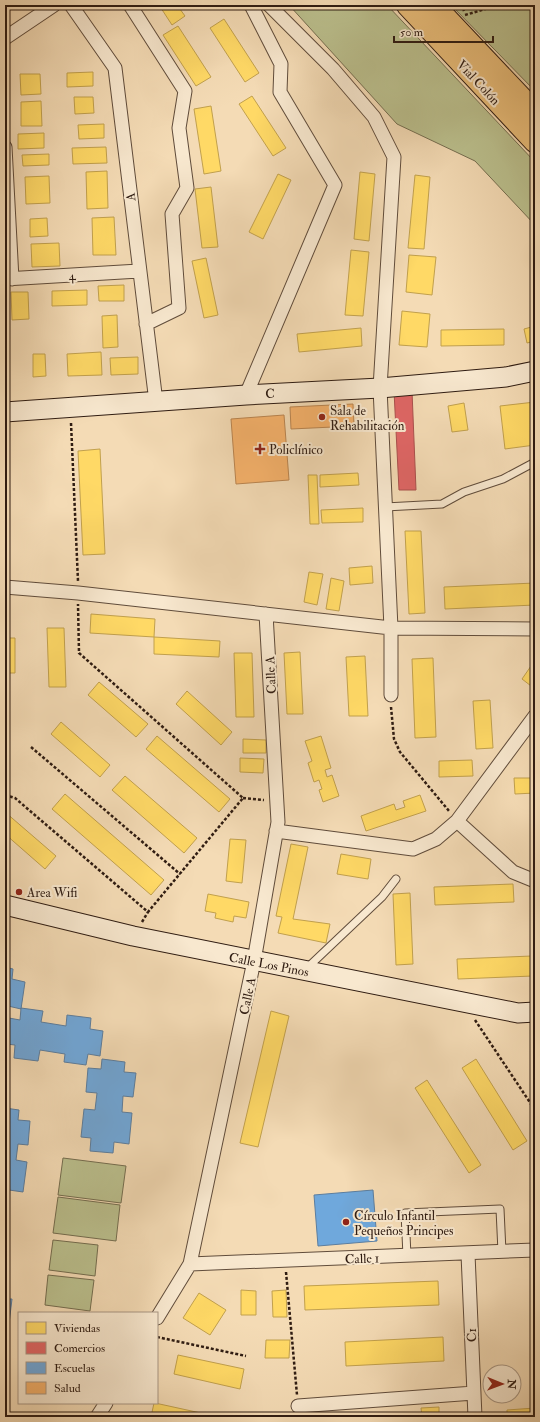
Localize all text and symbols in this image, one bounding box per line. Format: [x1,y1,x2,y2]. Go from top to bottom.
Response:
scale bar [394,18,493,44]
text: 50 m [400,25,424,40]
street label: Vial Colón [453,57,503,109]
street label: A [122,191,140,203]
street label: 4 [68,268,77,284]
street label: C [265,386,275,402]
place label: Sala de Rehabilitación [330,403,405,434]
marker: Sala de Rehabilitación [317,412,327,422]
place label: Policlínico [269,442,323,458]
marker: Policlínico [254,443,266,455]
street label: Calle A [262,655,280,694]
place label: Area Wifi [26,885,77,901]
marker: Area Wifi [14,887,24,897]
street label: Calle Los Pinos [228,949,311,981]
street label: Calle A [236,975,260,1016]
place label: Círculo Infantil Pequeños Principes [354,1208,454,1240]
marker: Círculo Infantil Pequeños Principes [341,1217,351,1227]
street label: Calle 1 [345,1250,380,1268]
legend [18,1312,158,1404]
text: Viviendas [54,1321,100,1336]
street label: C1 [464,1327,480,1342]
text: Comercios [54,1341,105,1356]
text: Escuelas [54,1361,95,1376]
north arrow [482,1364,522,1404]
text: N [505,1378,518,1390]
text: Salud [54,1381,81,1396]

